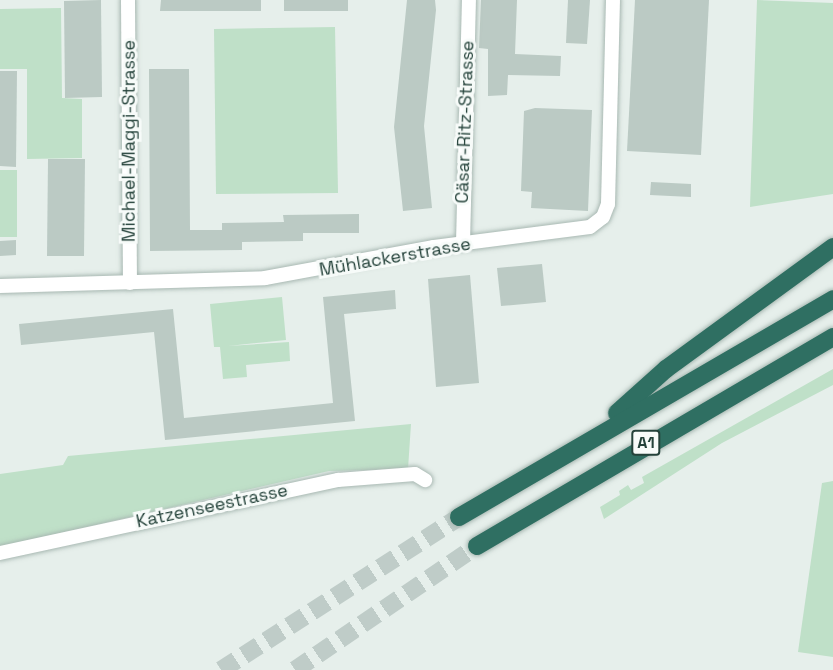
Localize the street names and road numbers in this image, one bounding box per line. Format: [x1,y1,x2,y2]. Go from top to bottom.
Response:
street label: Michael-Maggi-Strasse [118,40,140,242]
street label: Cäsar-Ritz-Strasse [451,40,479,204]
street label: Mühlackerstrasse [318,233,472,281]
road number: A1 [631,430,661,456]
street label: Katzenseestrasse [134,479,290,533]

